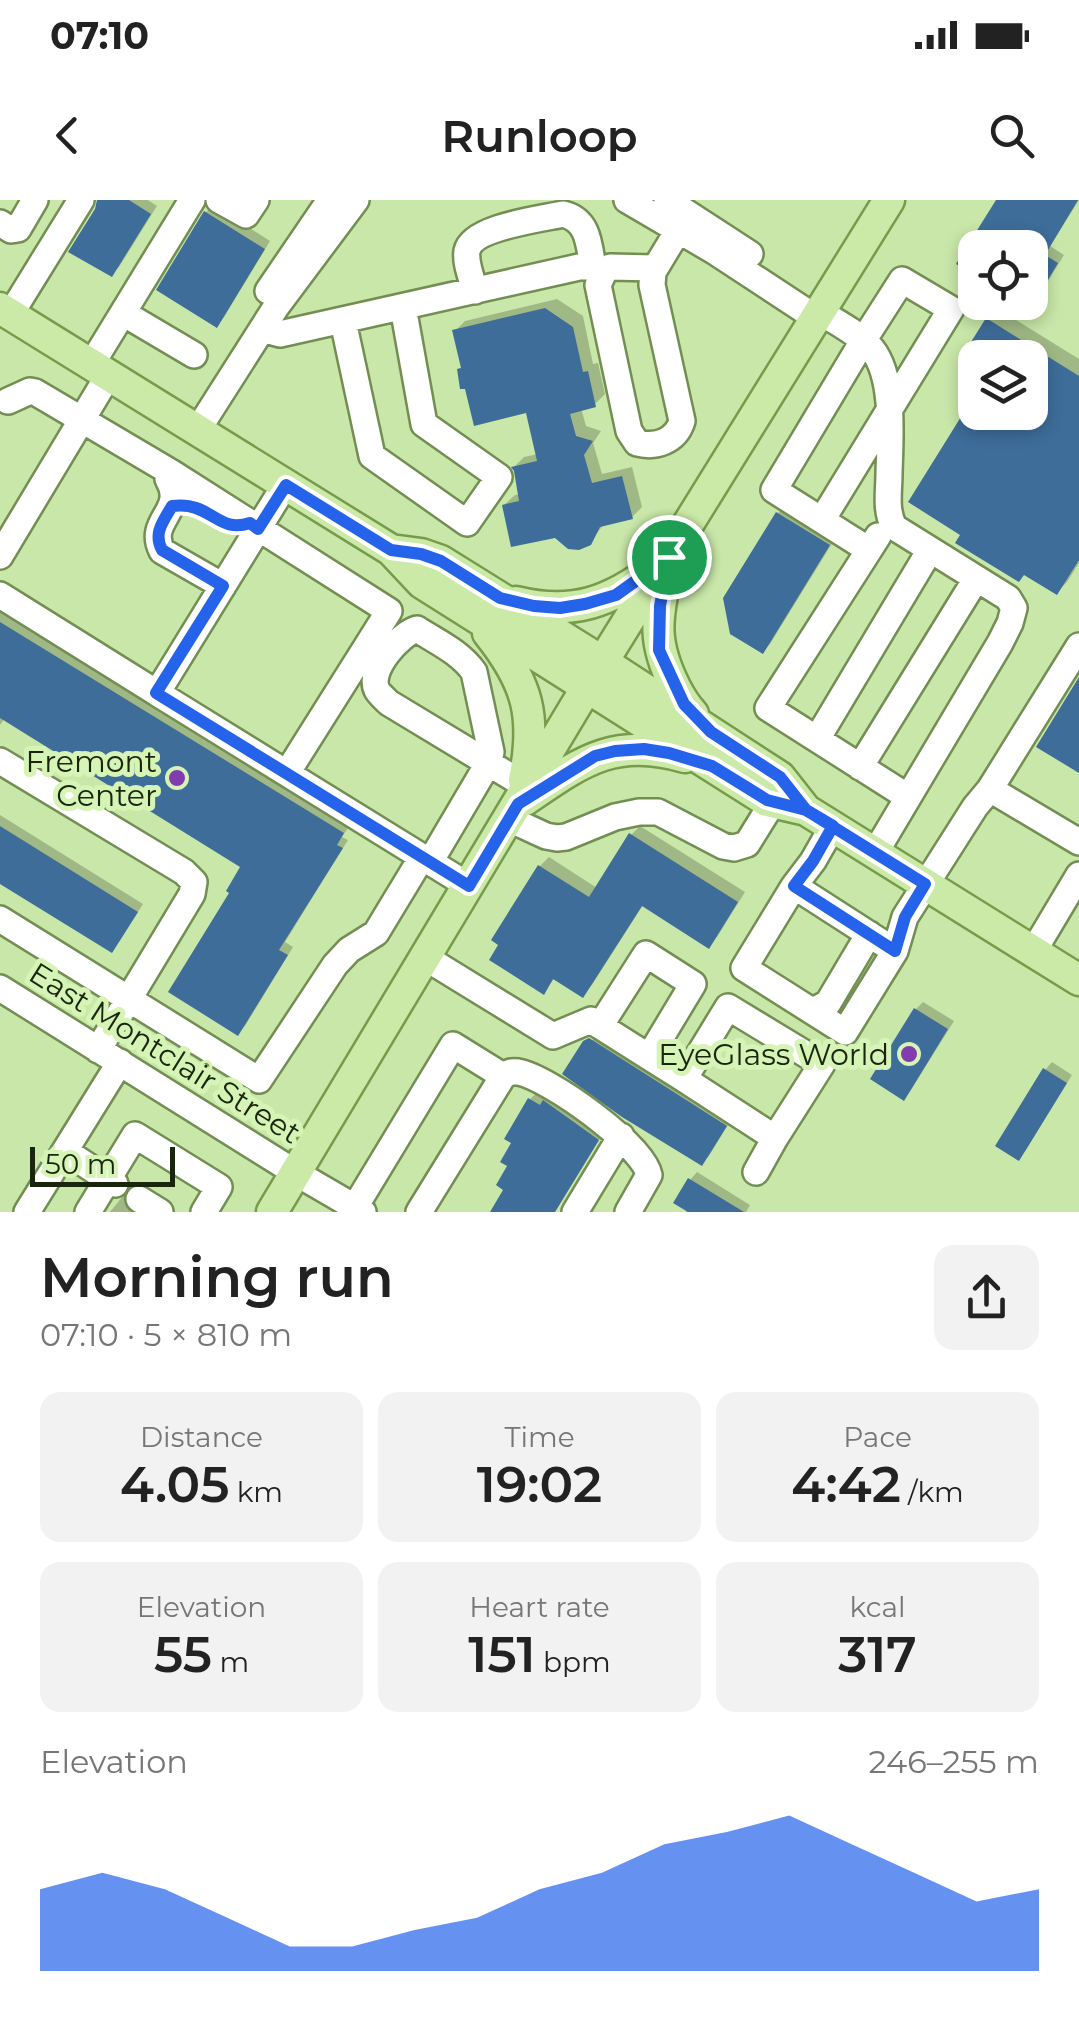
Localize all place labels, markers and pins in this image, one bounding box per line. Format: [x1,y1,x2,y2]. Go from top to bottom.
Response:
pin [627,515,712,600]
place label: Fremont Center [25,743,157,814]
marker: Fremont Center [166,767,188,789]
place label: EyeGlass World [658,1036,889,1073]
marker: EyeGlass World [898,1043,920,1065]

